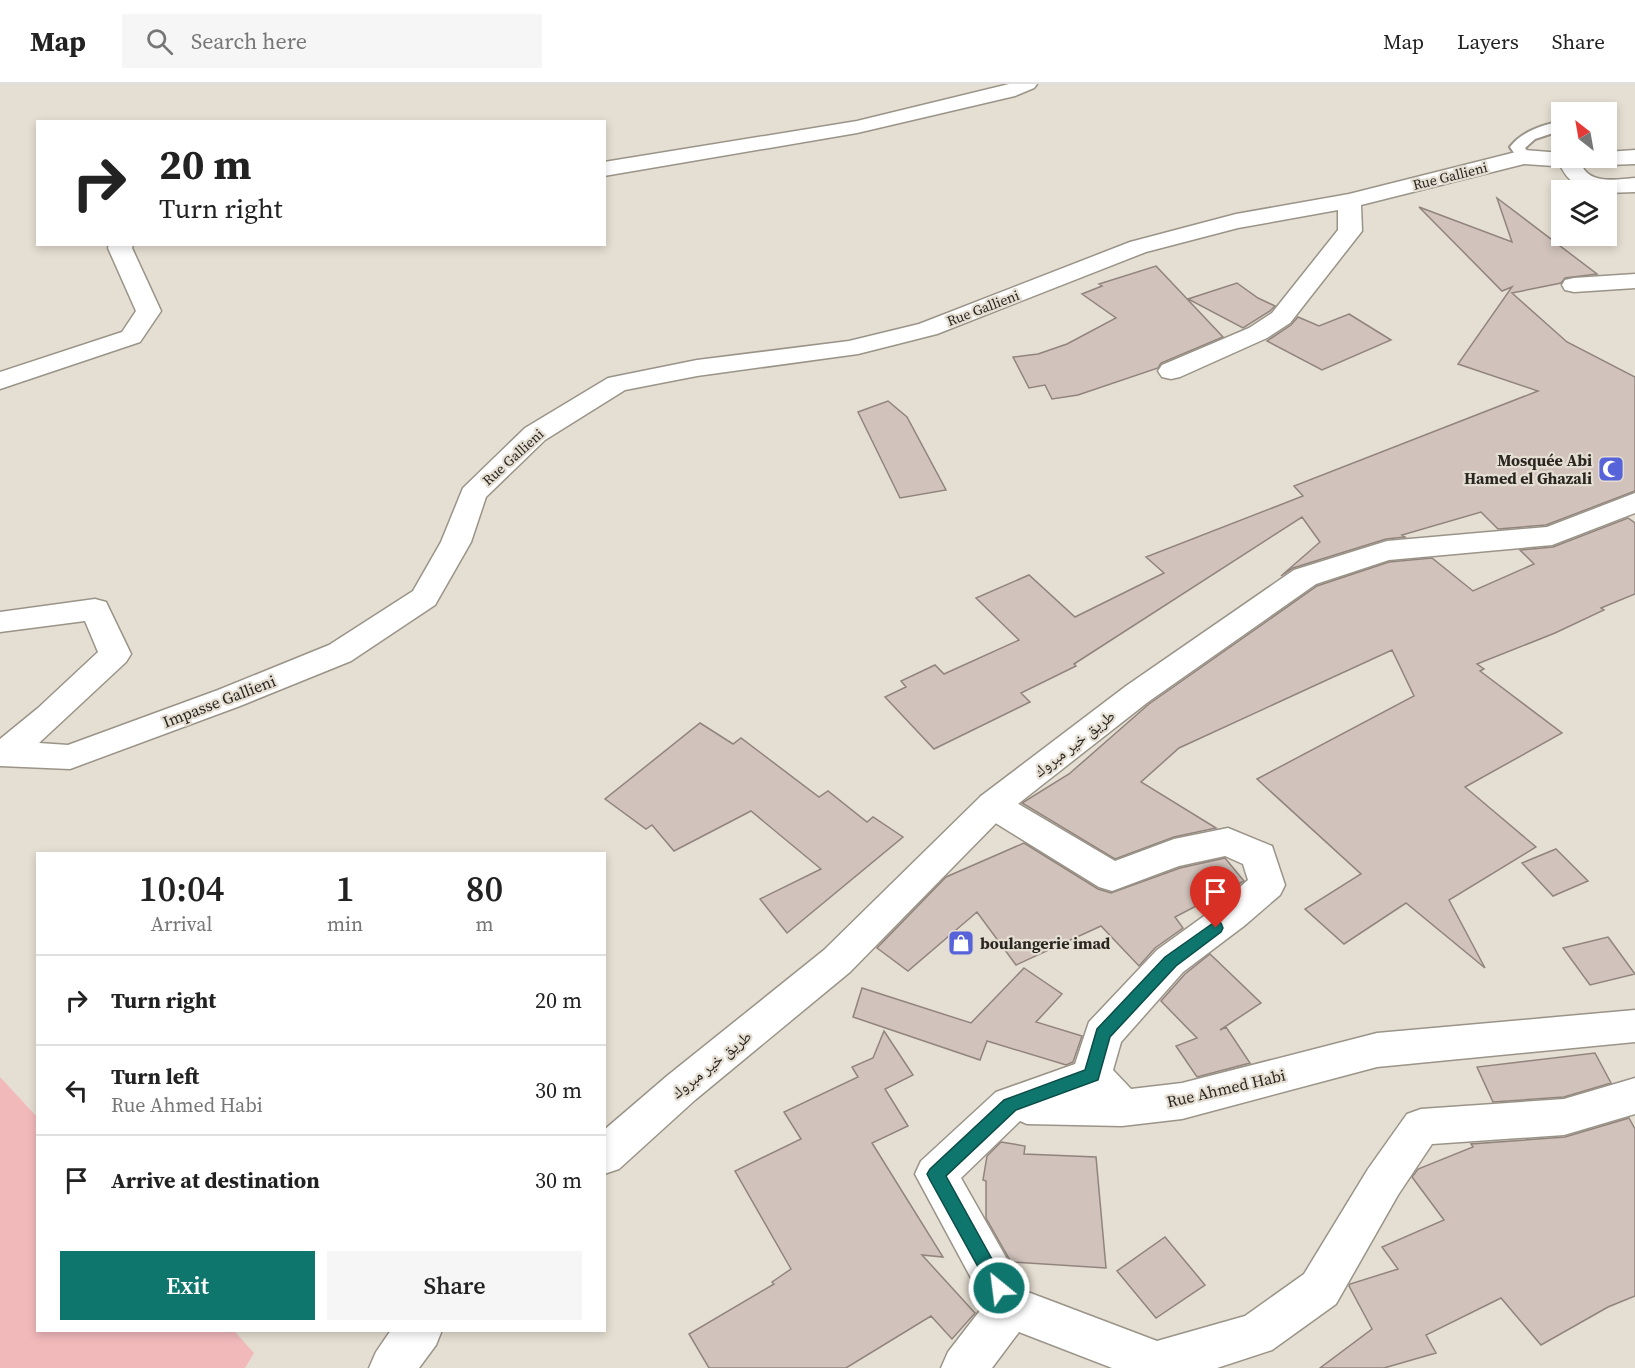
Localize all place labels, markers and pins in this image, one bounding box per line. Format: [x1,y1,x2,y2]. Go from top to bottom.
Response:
place label: Mosquée Abi Hamed el Ghazali [1464,449,1592,489]
mosque icon: Mosquée Abi Hamed el Ghazali [1596,454,1626,484]
pin [1190,866,1241,928]
shop icon: boulangerie imad [946,928,976,958]
place label: boulangerie imad [980,932,1111,954]

